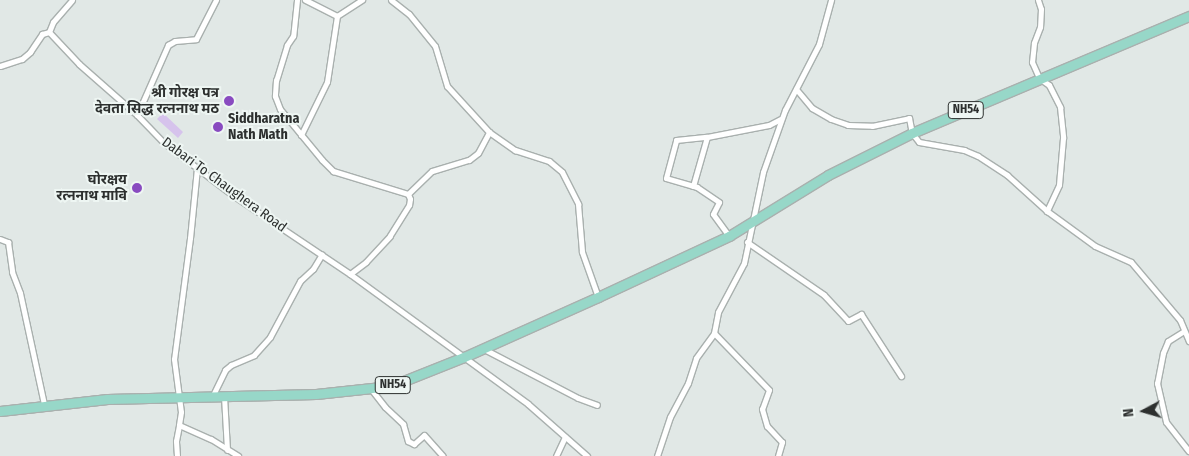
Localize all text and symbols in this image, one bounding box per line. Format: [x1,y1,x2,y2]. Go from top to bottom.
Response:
place label: श्री गोरक्ष पत्र देवता सिद्ध रत्ननाथ मठ [95,85,219,118]
marker: श्री गोरक्ष पत्र देवता सिद्ध रत्ननाथ मठ [223,95,235,107]
road number: NH54 [947,100,985,120]
place label: Siddharatna Nath Math [228,111,299,144]
marker: Siddharatna Nath Math [212,121,224,133]
street label: Dabari To Chaughera Road [158,134,290,236]
place label: घोरक्षय रत्ननाथ मावि [56,172,127,204]
marker: घोरक्षय रत्ननाथ मावि [131,182,143,194]
road number: NH54 [374,376,412,394]
north arrow [1119,386,1169,436]
text: N [1120,408,1137,418]

